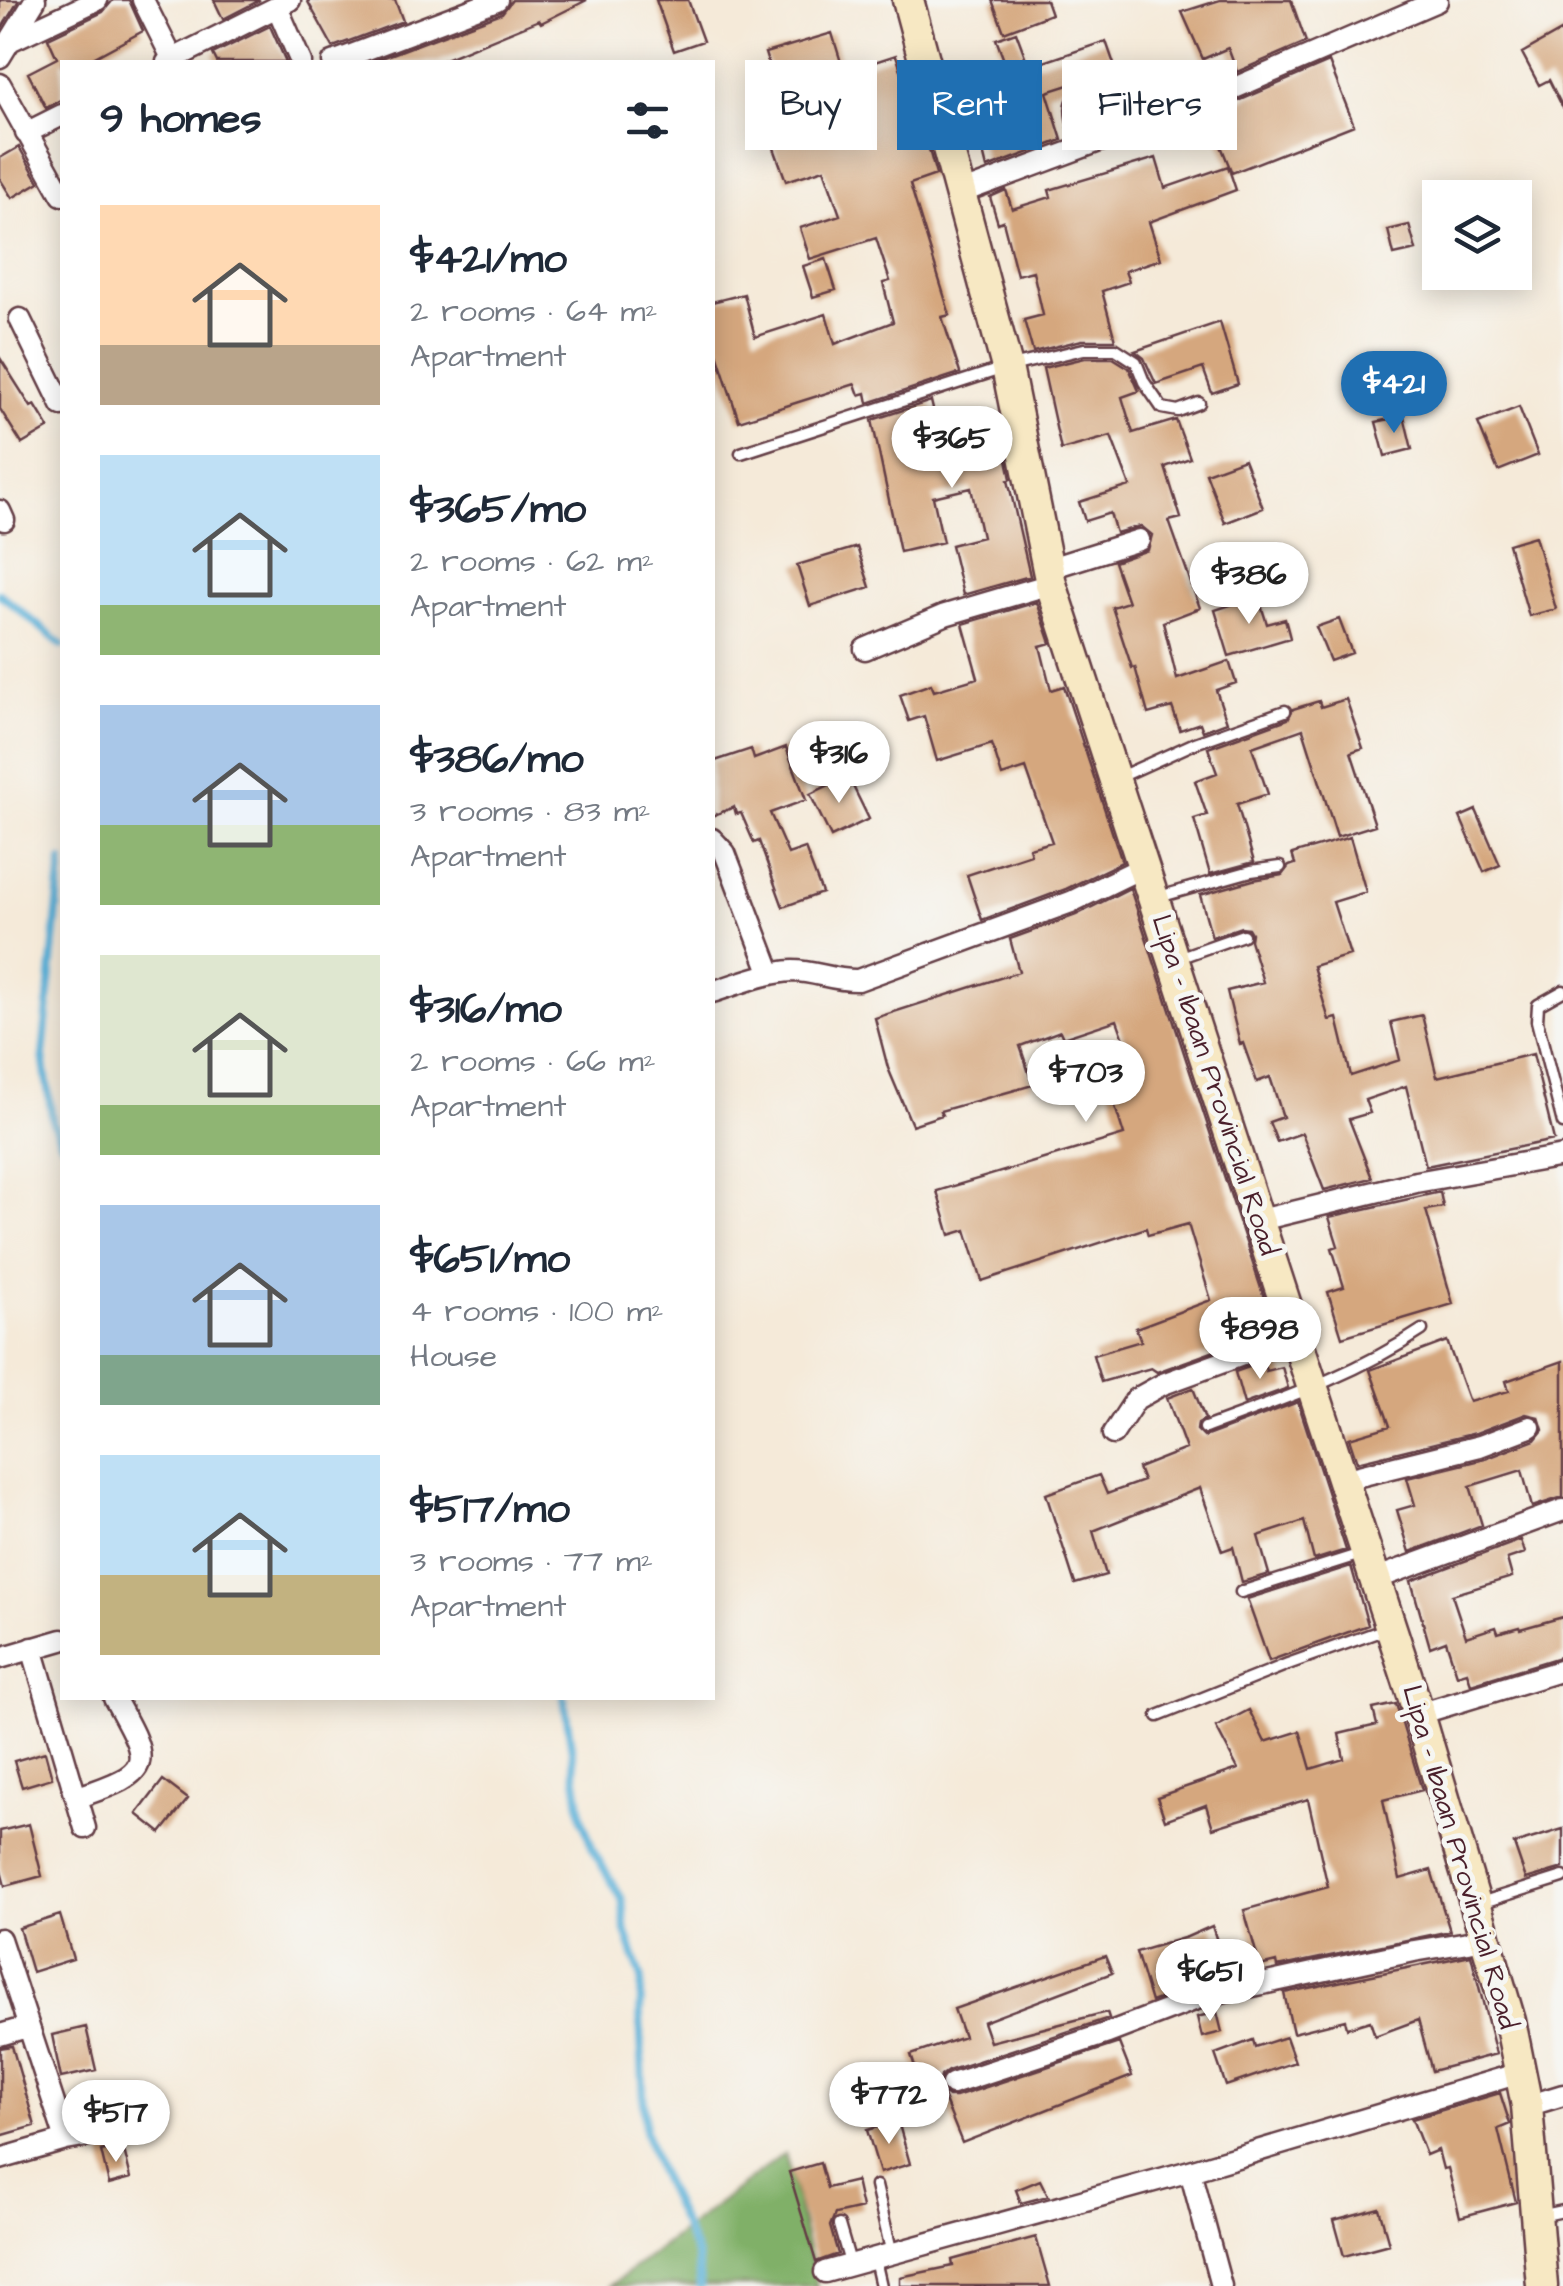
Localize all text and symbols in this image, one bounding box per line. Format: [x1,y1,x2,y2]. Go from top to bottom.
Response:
chip: Buy [745,60,877,150]
chip: Rent [897,60,1042,150]
chip: Filters [1062,60,1237,150]
text: 9 homes [100,91,262,149]
icon: filters [620,93,675,148]
map controls [1422,180,1532,290]
button: layers [1422,180,1532,290]
text: $421/mo [410,231,567,289]
icon: home [180,245,300,365]
text: 2 rooms · 64 m² [410,289,657,334]
text: Apartment [410,334,566,379]
pin: $421 [1335,351,1453,436]
text: $421 [1363,361,1425,406]
pin: $365 [893,406,1011,491]
text: $365 [914,416,990,461]
text: $365/mo [410,481,586,539]
icon: home [180,495,300,615]
text: 2 rooms · 62 m² [410,539,654,584]
pin: $386 [1190,542,1308,627]
text: $386 [1212,552,1286,597]
text: Apartment [410,584,566,629]
pin: $316 [780,721,898,806]
text: $386/mo [410,731,584,789]
text: $316 [810,731,868,776]
icon: home [180,745,300,865]
text: 3 rooms · 83 m² [410,789,651,834]
text: Apartment [410,834,566,879]
street label: Lipa - Ibaan Provincial Road [1141,910,1289,1260]
text: $316/mo [410,981,562,1039]
icon: home [180,995,300,1115]
text: 2 rooms · 66 m² [410,1039,656,1084]
pin: $703 [1027,1040,1145,1125]
text: $703 [1049,1050,1123,1095]
text: Apartment [410,1084,566,1129]
text: $651/mo [410,1231,570,1289]
icon: home [180,1245,300,1365]
text: 4 rooms · 100 m² [410,1289,664,1334]
pin: $898 [1201,1297,1319,1382]
text: $898 [1221,1307,1299,1352]
text: House [410,1334,497,1379]
text: $517/mo [410,1481,570,1539]
icon: home [180,1495,300,1615]
text: 3 rooms · 77 m² [410,1539,653,1584]
text: Apartment [410,1584,566,1629]
street label: Lipa - Ibaan Provincial Road [1392,1680,1528,2034]
pin: $651 [1151,1939,1269,2024]
text: $651 [1178,1949,1242,1994]
pin: $772 [830,2062,948,2147]
text: $772 [851,2072,927,2117]
pin: $517 [57,2080,175,2165]
text: $517 [84,2090,148,2135]

